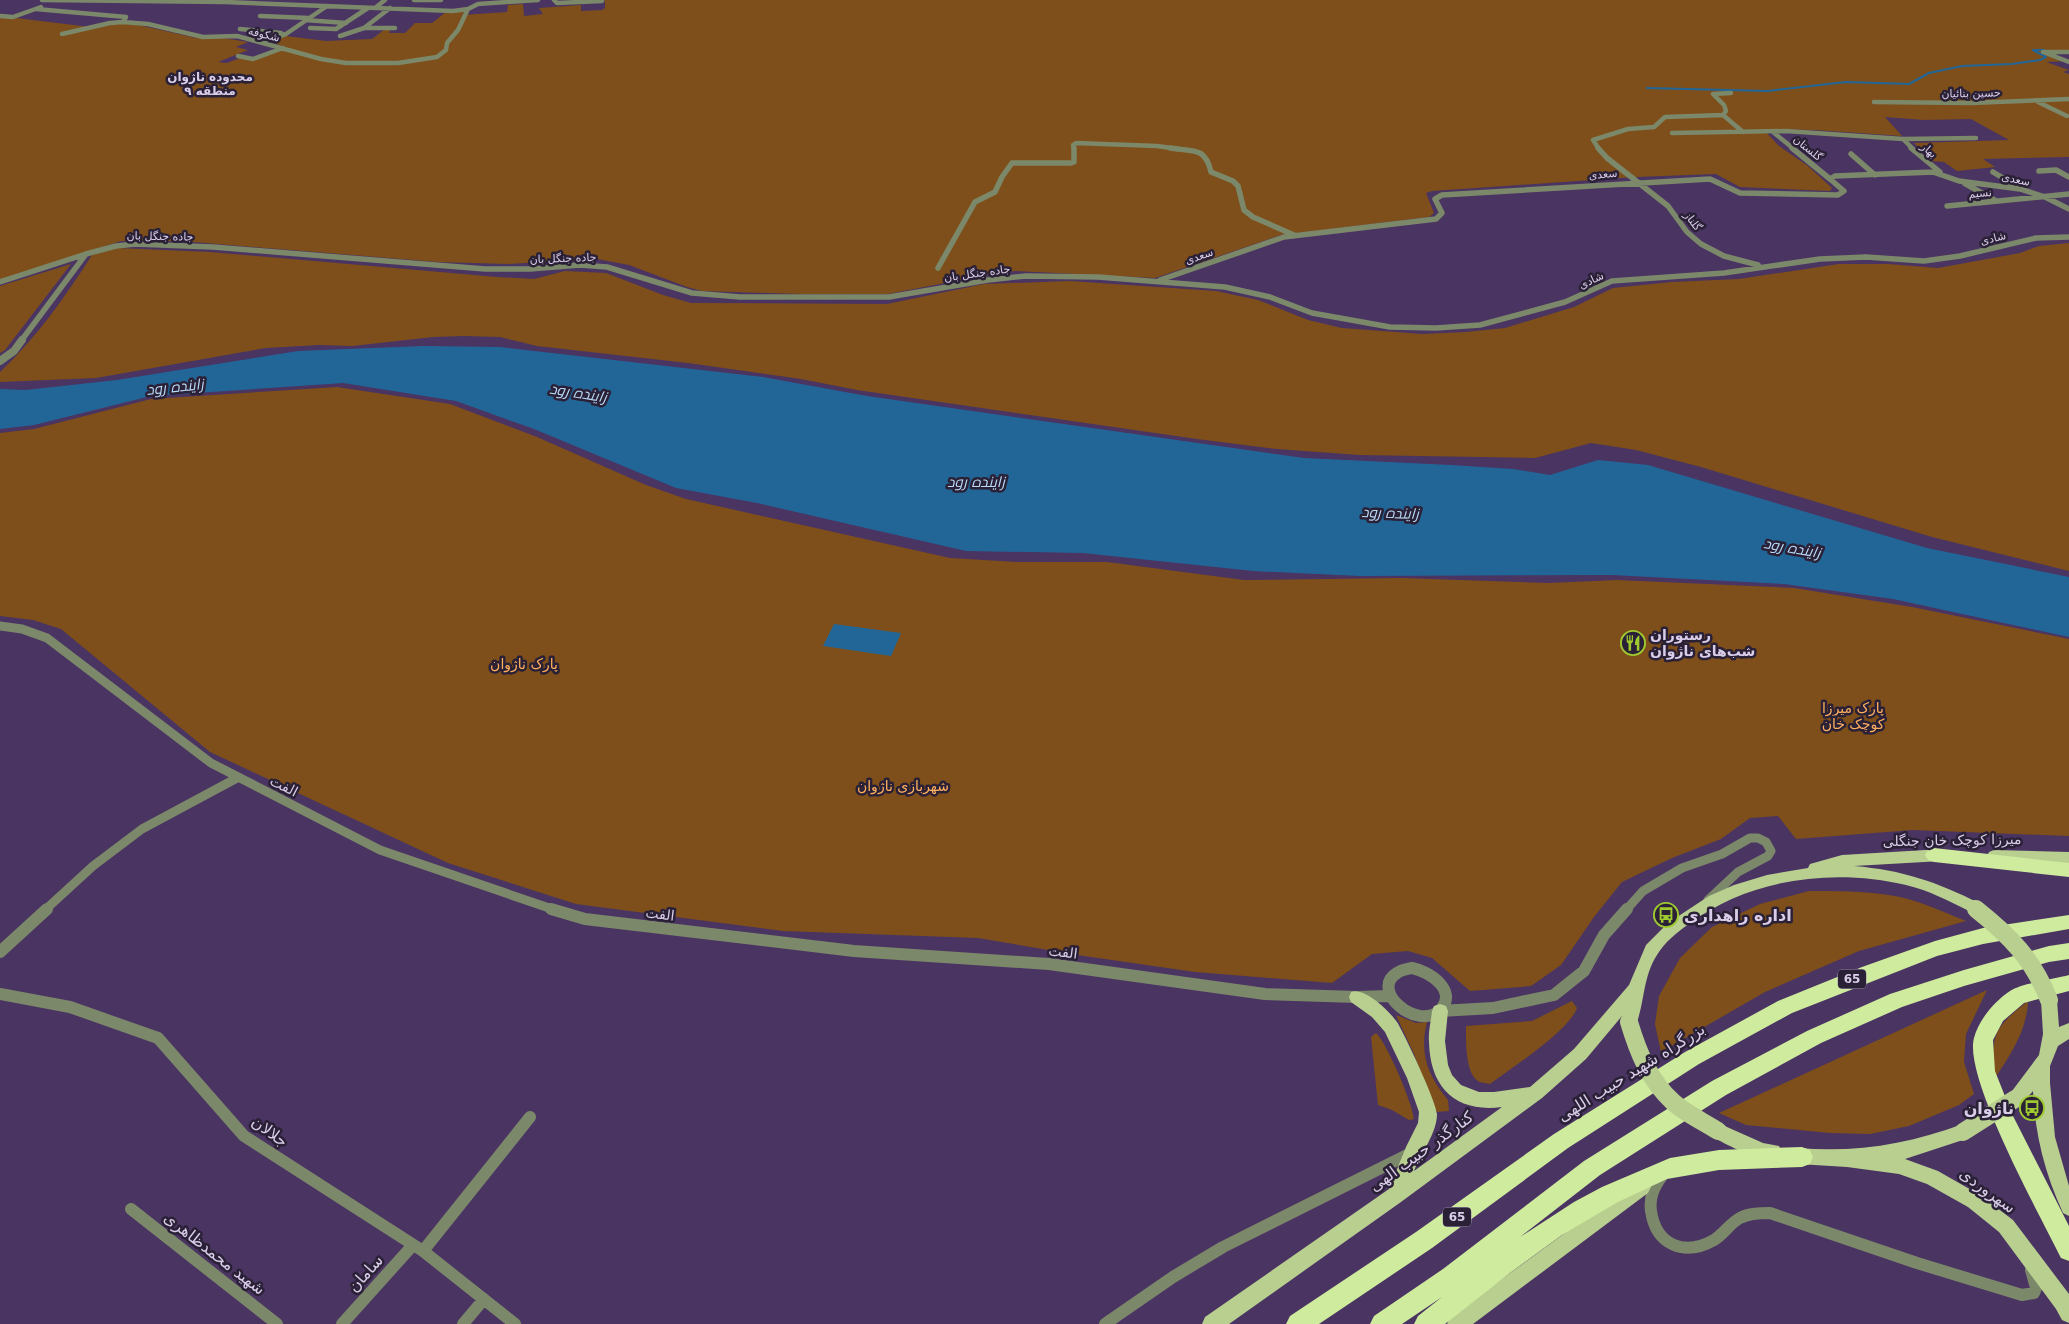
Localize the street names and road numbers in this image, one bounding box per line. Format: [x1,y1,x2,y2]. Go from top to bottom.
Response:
street label: شکوفه [247,24,281,45]
street label: حسین بنائیان [1941,86,2001,101]
street label: گلستان [1791,133,1825,164]
street label: بهار [1917,139,1939,161]
street label: سعدی [1588,167,1618,182]
street label: سعدی [2000,170,2031,189]
street label: نسیم [1968,186,1992,201]
street label: گلناز [1681,208,1705,234]
street label: جاده جنگل بان [126,229,194,244]
street label: شادی [1979,229,2007,248]
street label: سعدی [1183,246,1215,267]
street label: جاده جنگل بان [529,251,597,266]
street label: جاده جنگل بان [943,262,1011,285]
street label: شادی [1577,269,1606,292]
street label: الفت [267,772,301,800]
street label: میرزا کوچک خان جنگلی [1883,831,2021,850]
street label: الفت [645,904,675,924]
street label: الفت [1048,942,1078,962]
road number: 65 [1838,970,1866,989]
street label: بزرگراه شهید حبیب اللهی [1554,1019,1709,1126]
street label: کنارگذر حبیب الهی [1365,1107,1478,1196]
street label: جلالان [248,1112,292,1151]
street label: سهروردی [1955,1164,2019,1218]
street label: شهید محمدظاهری [160,1208,269,1300]
road number: 65 [1443,1208,1471,1226]
street label: سامان [344,1251,387,1296]

